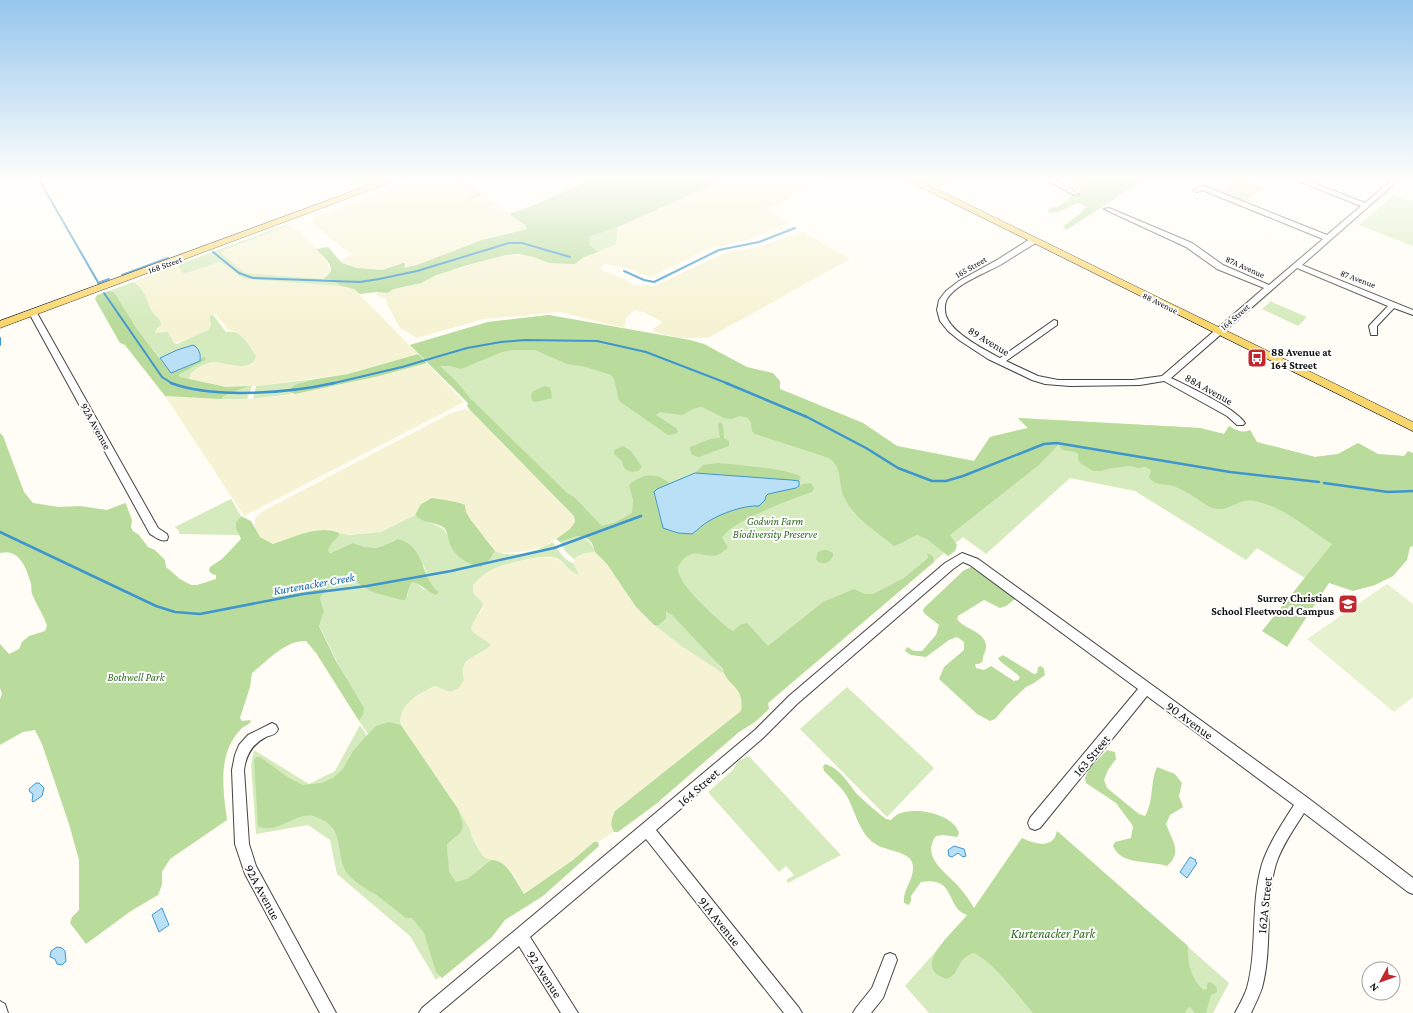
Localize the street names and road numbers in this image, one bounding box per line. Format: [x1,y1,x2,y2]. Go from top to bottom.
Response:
street label: 168 Street [147,254,184,276]
street label: 165 Street [954,254,989,280]
street label: 87A Avenue [1224,254,1266,280]
street label: 87 Avenue [1339,268,1377,290]
street label: 88 Avenue [1141,290,1179,316]
street label: 164 Street [1219,301,1252,332]
street label: 89 Avenue [966,324,1012,358]
street label: 88A Avenue [1183,371,1235,407]
street label: 92A Avenue [78,401,114,452]
street label: 90 Avenue [1163,698,1216,743]
street label: 163 Street [1070,731,1113,779]
street label: 164 Street [674,765,723,810]
street label: 92A Avenue [242,862,284,923]
street label: 162A Street [1254,875,1275,934]
street label: 91A Avenue [695,894,744,949]
street label: 92 Avenue [524,948,566,1001]

